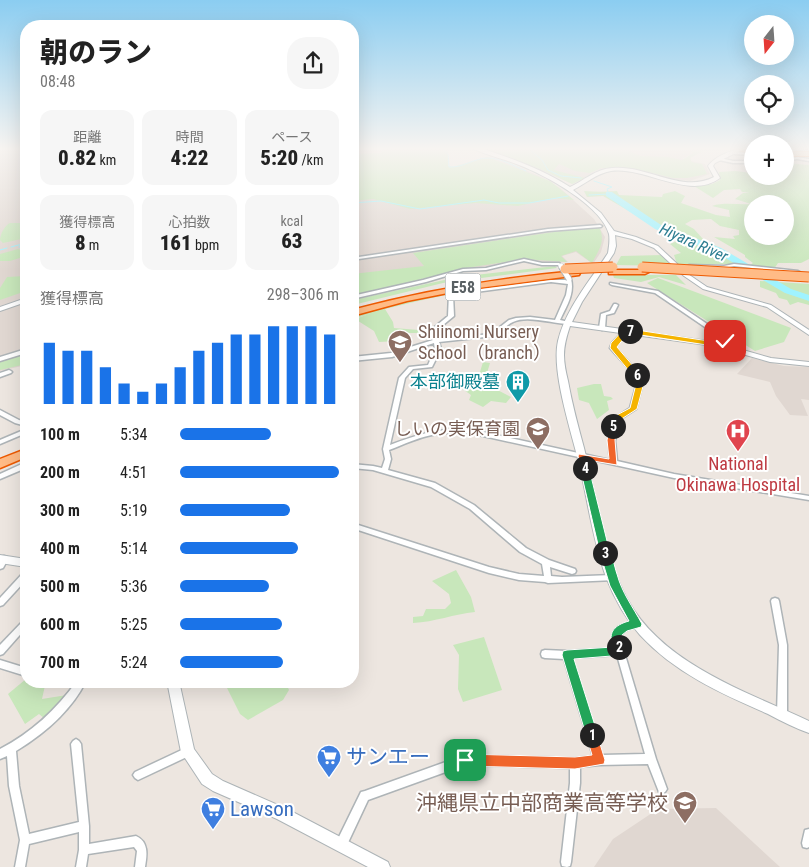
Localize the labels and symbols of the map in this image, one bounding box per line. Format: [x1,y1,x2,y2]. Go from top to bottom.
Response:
north arrow [744,15,794,65]
water label: Hiyara River [657,219,732,266]
road number: E58 [446,274,480,300]
pin: 7 [618,318,642,344]
pin [704,320,746,362]
place label: Shiinomi Nursery School（branch） [418,321,551,363]
school or university icon: Shiinomi Nursery School（branch） [387,329,413,363]
pin: 6 [624,362,650,388]
building icon: 本部御殿墓 [505,369,531,403]
place label: 本部御殿墓 [410,371,500,392]
pin: 5 [600,414,626,438]
school or university icon: しいの実保育園 [525,416,551,450]
place label: しいの実保育園 [394,418,520,439]
hospital icon: National Okinawa Hospital [725,418,751,452]
place label: National Okinawa Hospital [676,453,800,495]
pin: 4 [572,456,598,480]
pin: 3 [592,540,618,566]
pin: 2 [606,634,632,660]
pin: 1 [580,722,604,748]
pin [444,739,486,781]
supermarket icon: サンエー [316,744,342,778]
place label: サンエー [346,745,430,769]
school or university icon: 沖縄県立中部商業高等学校 [672,790,698,824]
place label: 沖縄県立中部商業高等学校 [416,791,668,815]
supermarket icon: Lawson [200,796,226,830]
place label: Lawson [230,797,294,821]

